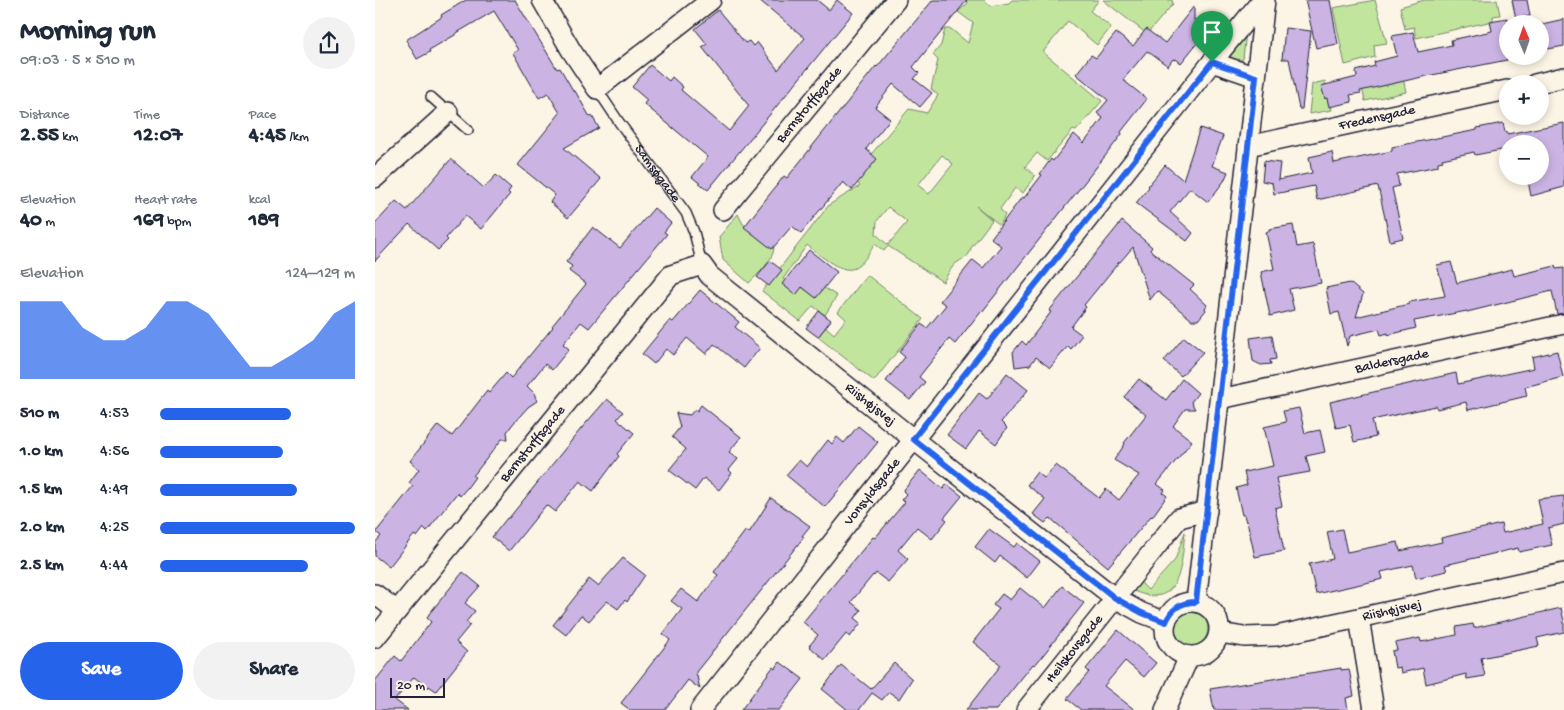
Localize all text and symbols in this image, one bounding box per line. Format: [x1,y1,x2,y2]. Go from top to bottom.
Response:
pin [1191,11,1233,62]
north arrow [1499,15,1549,65]
map controls [1499,15,1549,185]
text: Morning run [20,16,155,49]
button: share [303,17,355,69]
icon: arrive [1198,18,1226,46]
text: 09:03 · 5 × 510 m [20,52,135,71]
street label: Bernstorffsgade [772,63,846,148]
button: + [1499,75,1549,125]
street label: Fredensgade [1336,101,1418,135]
text: Distance [20,107,69,124]
text: Time [134,107,160,124]
text: Pace [249,107,276,124]
text: 2.55 [20,124,59,149]
text: 12:07 [134,124,183,149]
text: 4:45 [249,124,286,149]
text: km [59,129,78,146]
text: /km [286,129,309,146]
button: − [1499,135,1549,185]
street label: Samsøgade [630,141,685,207]
text: Elevation [20,192,76,209]
text: Heart rate [134,192,197,209]
text: kcal [249,192,271,209]
text: 40 [20,209,42,234]
text: 169 [134,209,164,234]
text: 189 [249,209,279,234]
text: m [42,214,55,231]
text: bpm [164,214,192,231]
text: Elevation [20,265,84,284]
text: 124–129 m [286,265,355,284]
street label: Baldersgade [1353,345,1431,378]
street label: Riishøjsvej [841,379,899,430]
street label: Bernstorffsgade [496,402,570,487]
text: 510 m [20,405,59,424]
text: 4:53 [100,405,129,424]
text: 1.0 km [20,443,63,462]
text: 4:56 [100,443,129,462]
street label: Vonsyldsgade [840,454,905,530]
text: 1.5 km [20,481,62,500]
text: 4:49 [100,481,128,500]
text: 2.0 km [20,519,64,538]
text: 4:25 [100,519,129,538]
text: 2.5 km [20,557,64,576]
text: 4:44 [100,557,128,576]
street label: Riishøjsvej [1361,596,1423,625]
street label: Heilskovsgade [1042,611,1107,687]
button: Save [20,642,183,700]
button: Share [193,642,355,700]
scale bar [390,675,445,698]
text: 20 m [397,678,425,695]

